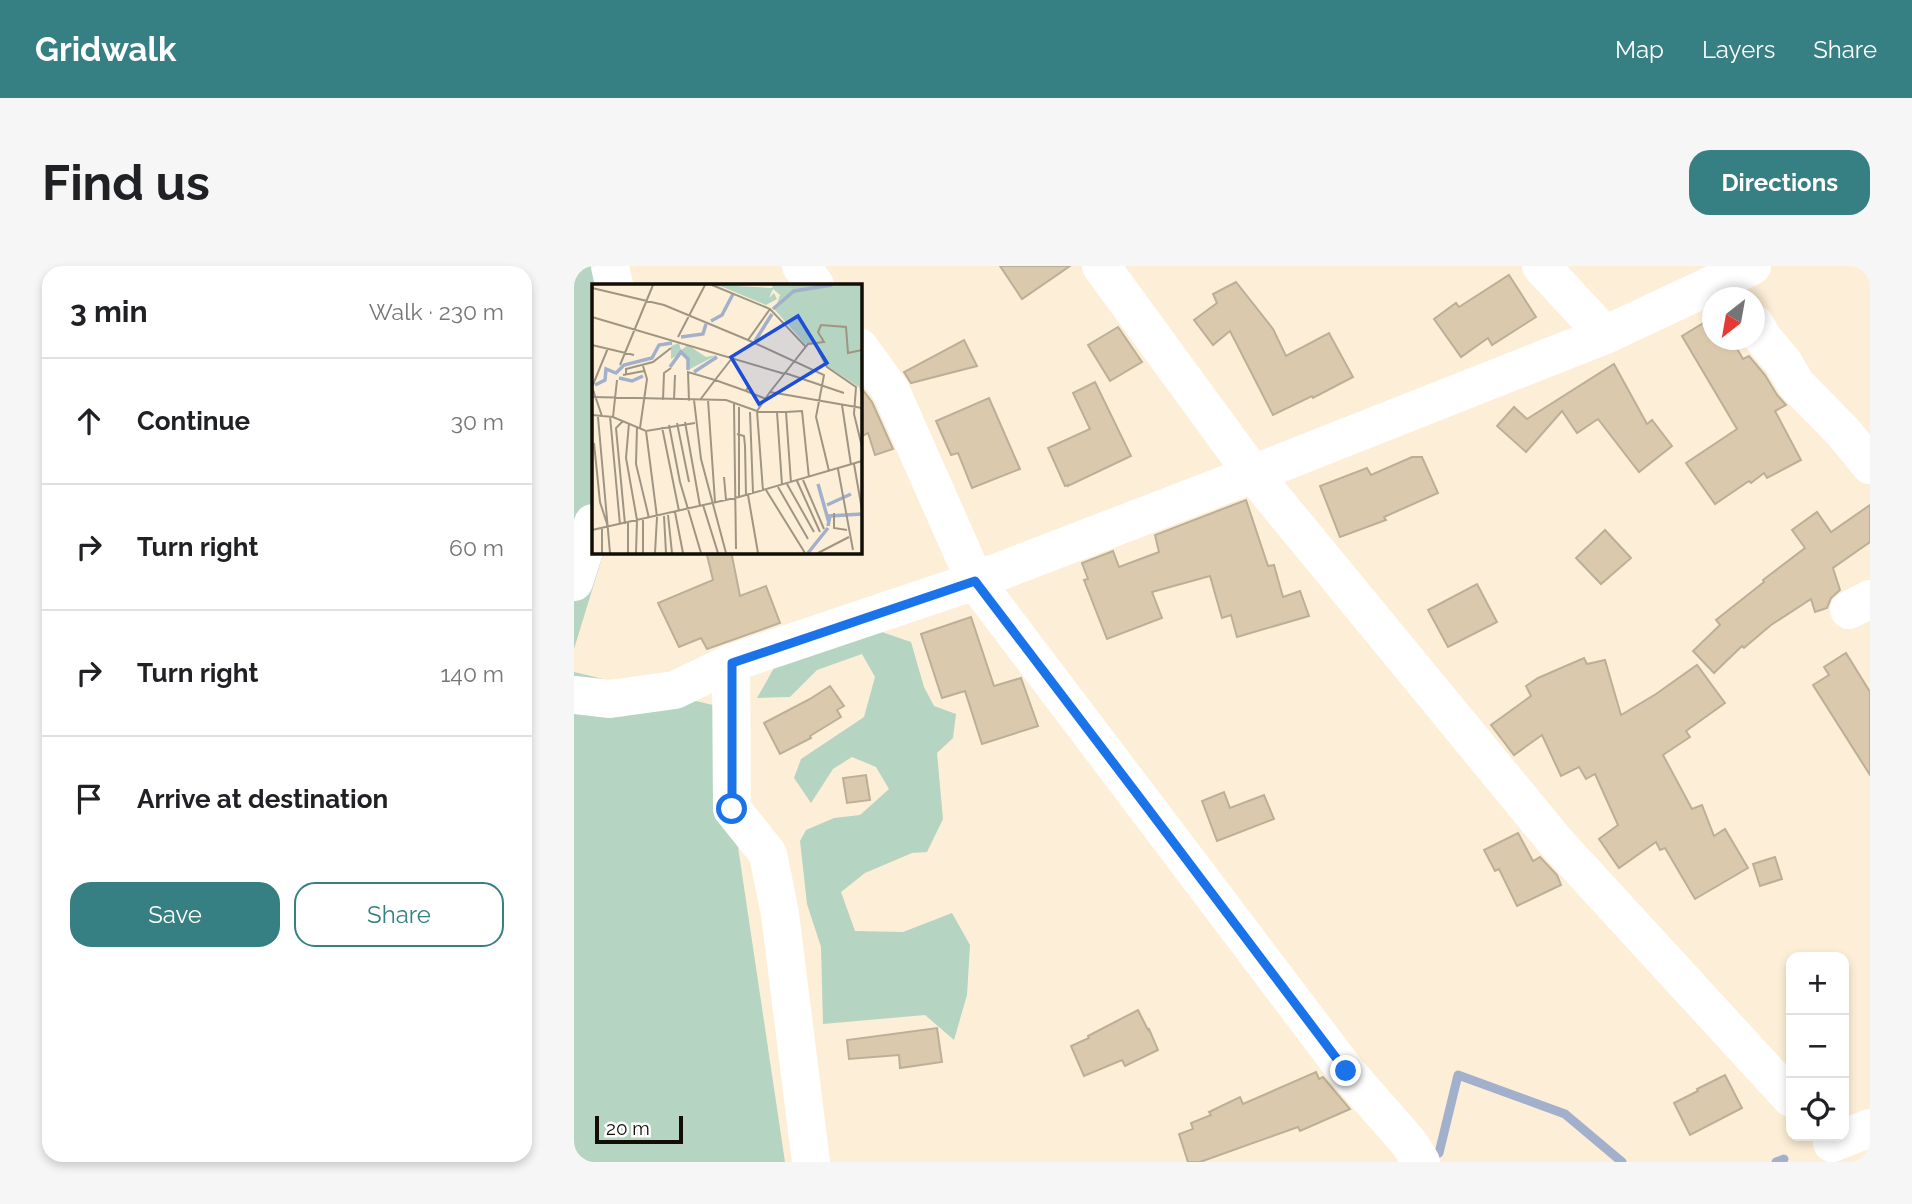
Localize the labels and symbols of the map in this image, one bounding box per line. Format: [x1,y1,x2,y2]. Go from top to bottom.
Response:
inset map [592,284,861,553]
north arrow [1702,287,1765,350]
route start [716,793,747,824]
route end [1330,1055,1361,1086]
scale bar [595,1113,682,1145]

